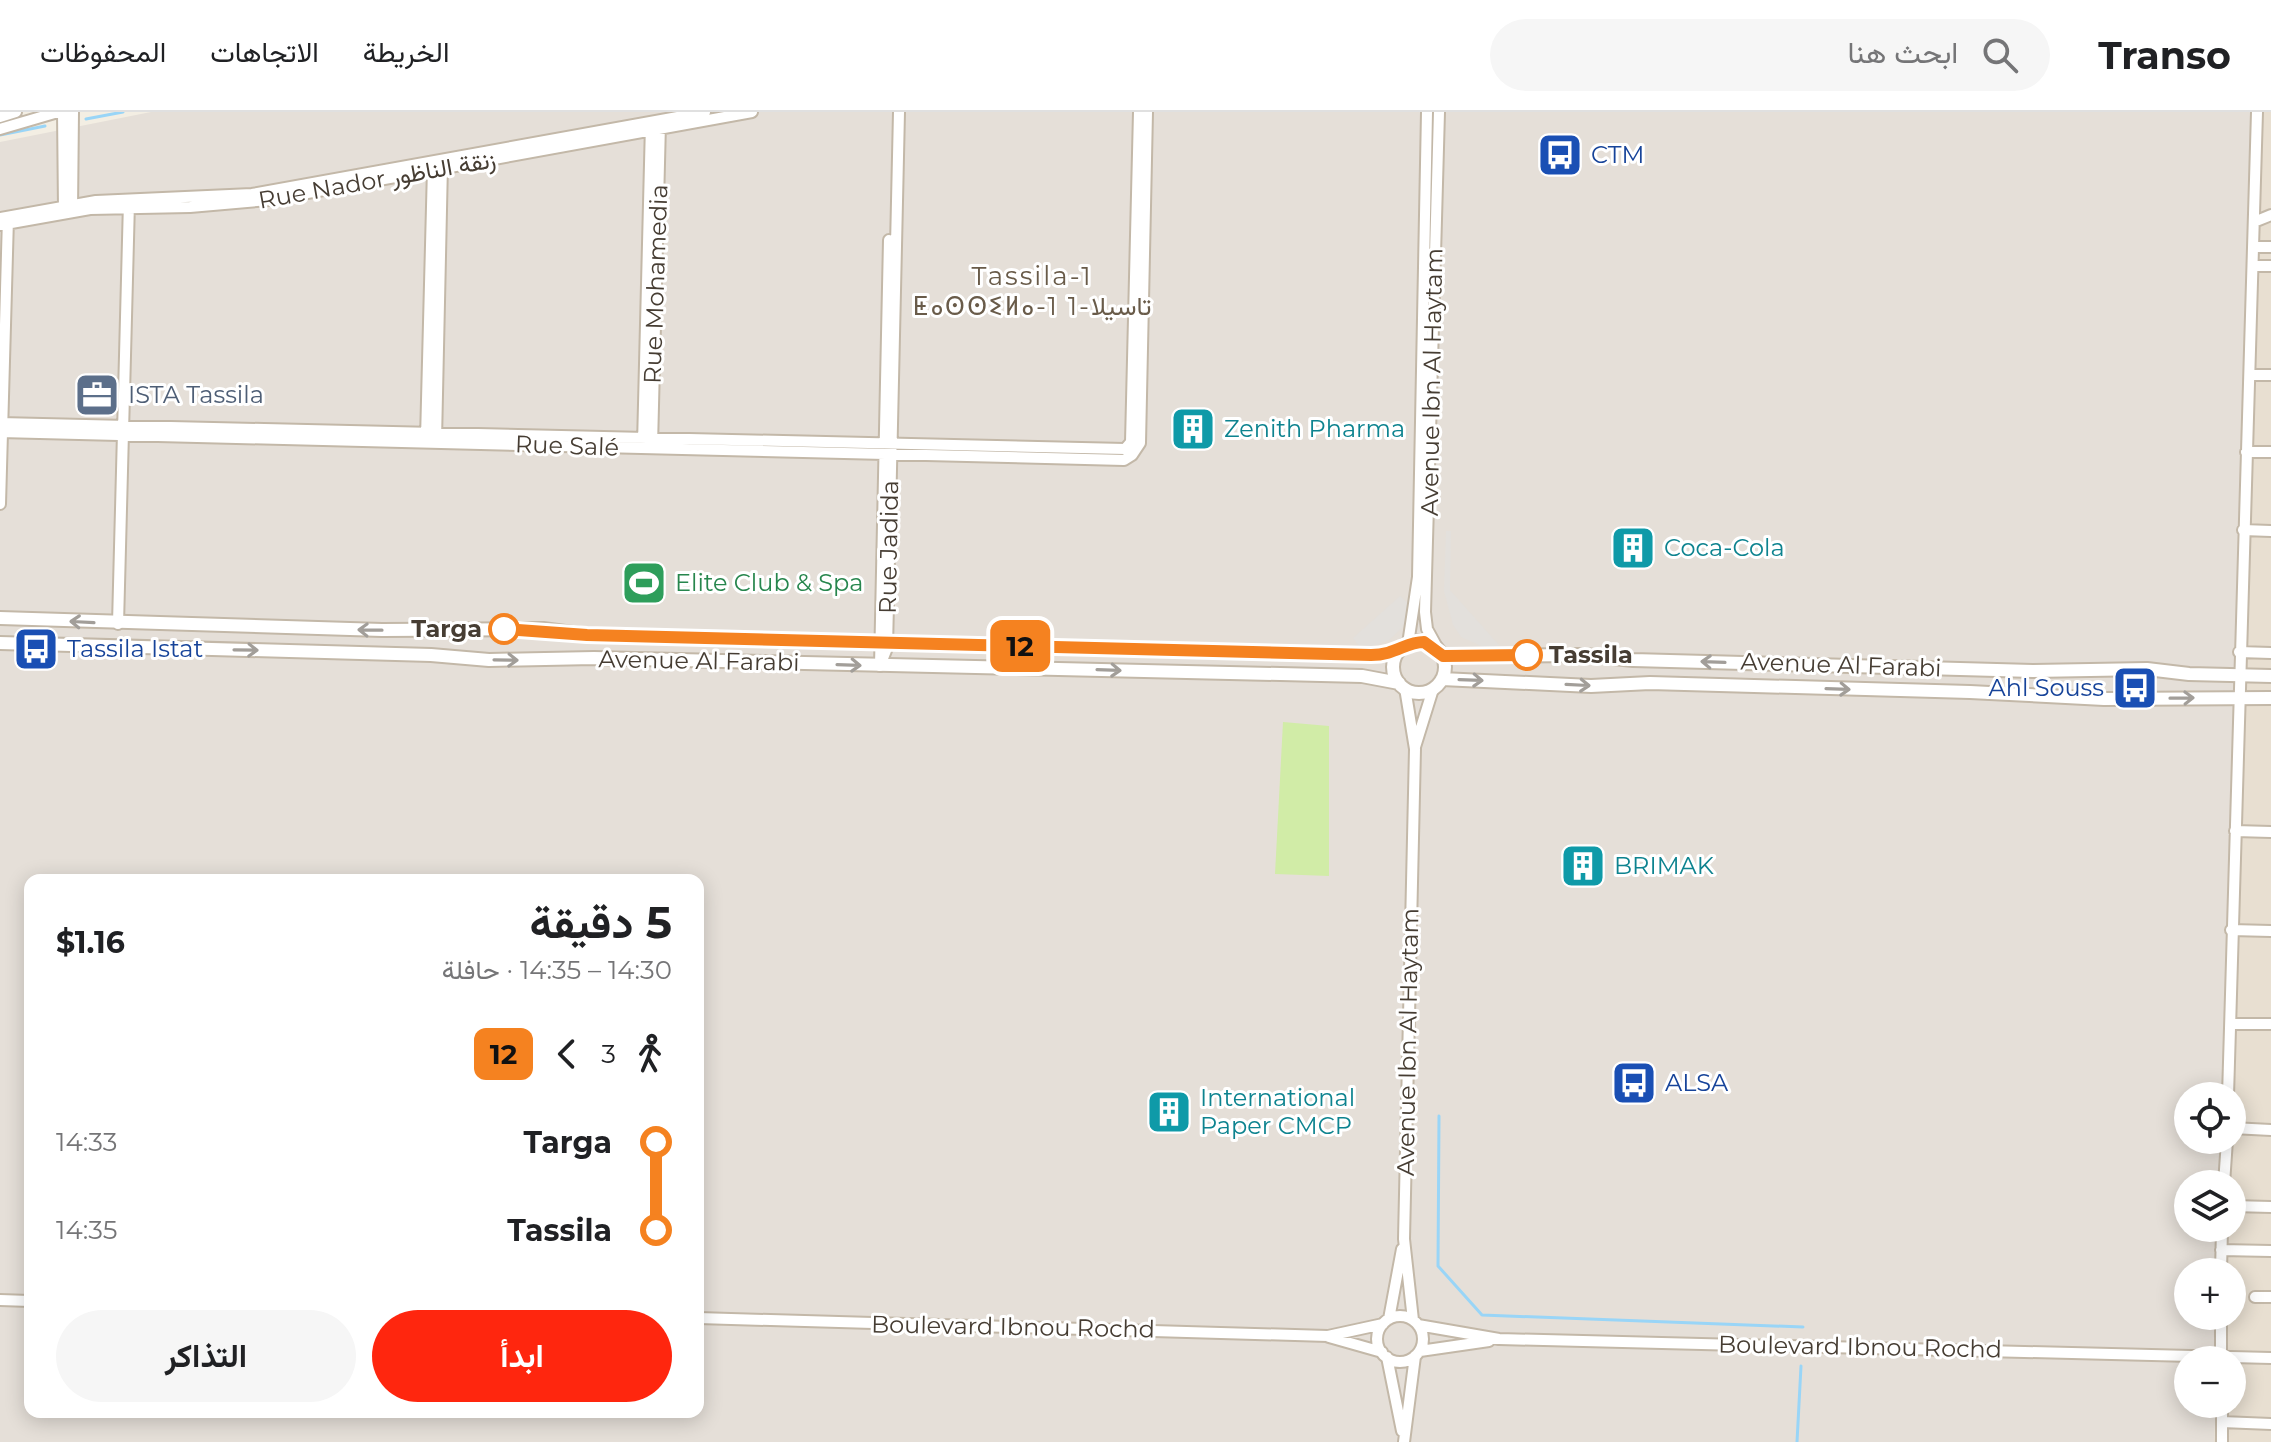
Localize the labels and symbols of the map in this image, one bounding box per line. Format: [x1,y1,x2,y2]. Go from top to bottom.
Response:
bus stop icon: CTM [1536,131,1584,179]
place label: CTM [1591,140,1644,169]
street label: Rue Nador زنقة الناظور [256,144,498,216]
street label: Rue Mohamedia [638,184,673,384]
street label: Avenue Ibn Al Haytam [1415,248,1448,516]
district label: Tassila-1 ⵟⴰⵙⵙⵉⵍⴰ-1 1-تاسيلا [913,260,1151,322]
office icon: ISTA Tassila [73,371,121,419]
place label: ISTA Tassila [128,380,264,409]
building icon: Zenith Pharma [1169,405,1217,453]
place label: Zenith Pharma [1224,414,1405,443]
street label: Rue Salé [514,429,620,462]
street label: Rue Jadida [873,480,904,614]
building icon: Coca-Cola [1609,524,1657,572]
place label: Coca-Cola [1664,533,1785,562]
sports icon: Elite Club & Spa [620,559,668,607]
place label: Elite Club & Spa [675,568,863,597]
one-way arrow [69,614,96,629]
place label: Targa [411,614,482,643]
marker: Targa [489,614,519,644]
line badge: 12 [984,620,1056,672]
one-way arrow [357,622,384,637]
bus stop icon: Tassila Istat [12,625,60,673]
place label: Tassila Istat [67,634,203,663]
marker: Tassila [1512,640,1542,670]
place label: Tassila [1549,640,1633,669]
one-way arrow [232,642,259,658]
street label: Avenue Al Farabi [598,644,800,677]
street label: Avenue Al Farabi [1740,646,1942,683]
one-way arrow [492,652,519,668]
one-way arrow [1700,654,1727,669]
one-way arrow [835,657,862,672]
one-way arrow [1095,663,1122,678]
bus stop icon: Ahl Souss [2111,664,2159,712]
one-way arrow [1457,672,1484,687]
place label: Ahl Souss [1988,673,2104,702]
one-way arrow [1564,678,1591,693]
one-way arrow [1824,682,1851,697]
one-way arrow [2168,691,2195,706]
building icon: BRIMAK [1559,842,1607,890]
place label: BRIMAK [1614,851,1714,880]
street label: Avenue Ibn Al Haytam [1391,908,1424,1176]
bus stop icon: ALSA [1610,1059,1658,1107]
place label: ALSA [1665,1068,1729,1097]
place label: International Paper CMCP [1200,1083,1355,1140]
building icon: International Paper CMCP [1145,1088,1193,1136]
street label: Boulevard Ibnou Rochd [871,1310,1155,1343]
street label: Boulevard Ibnou Rochd [1718,1330,2002,1363]

